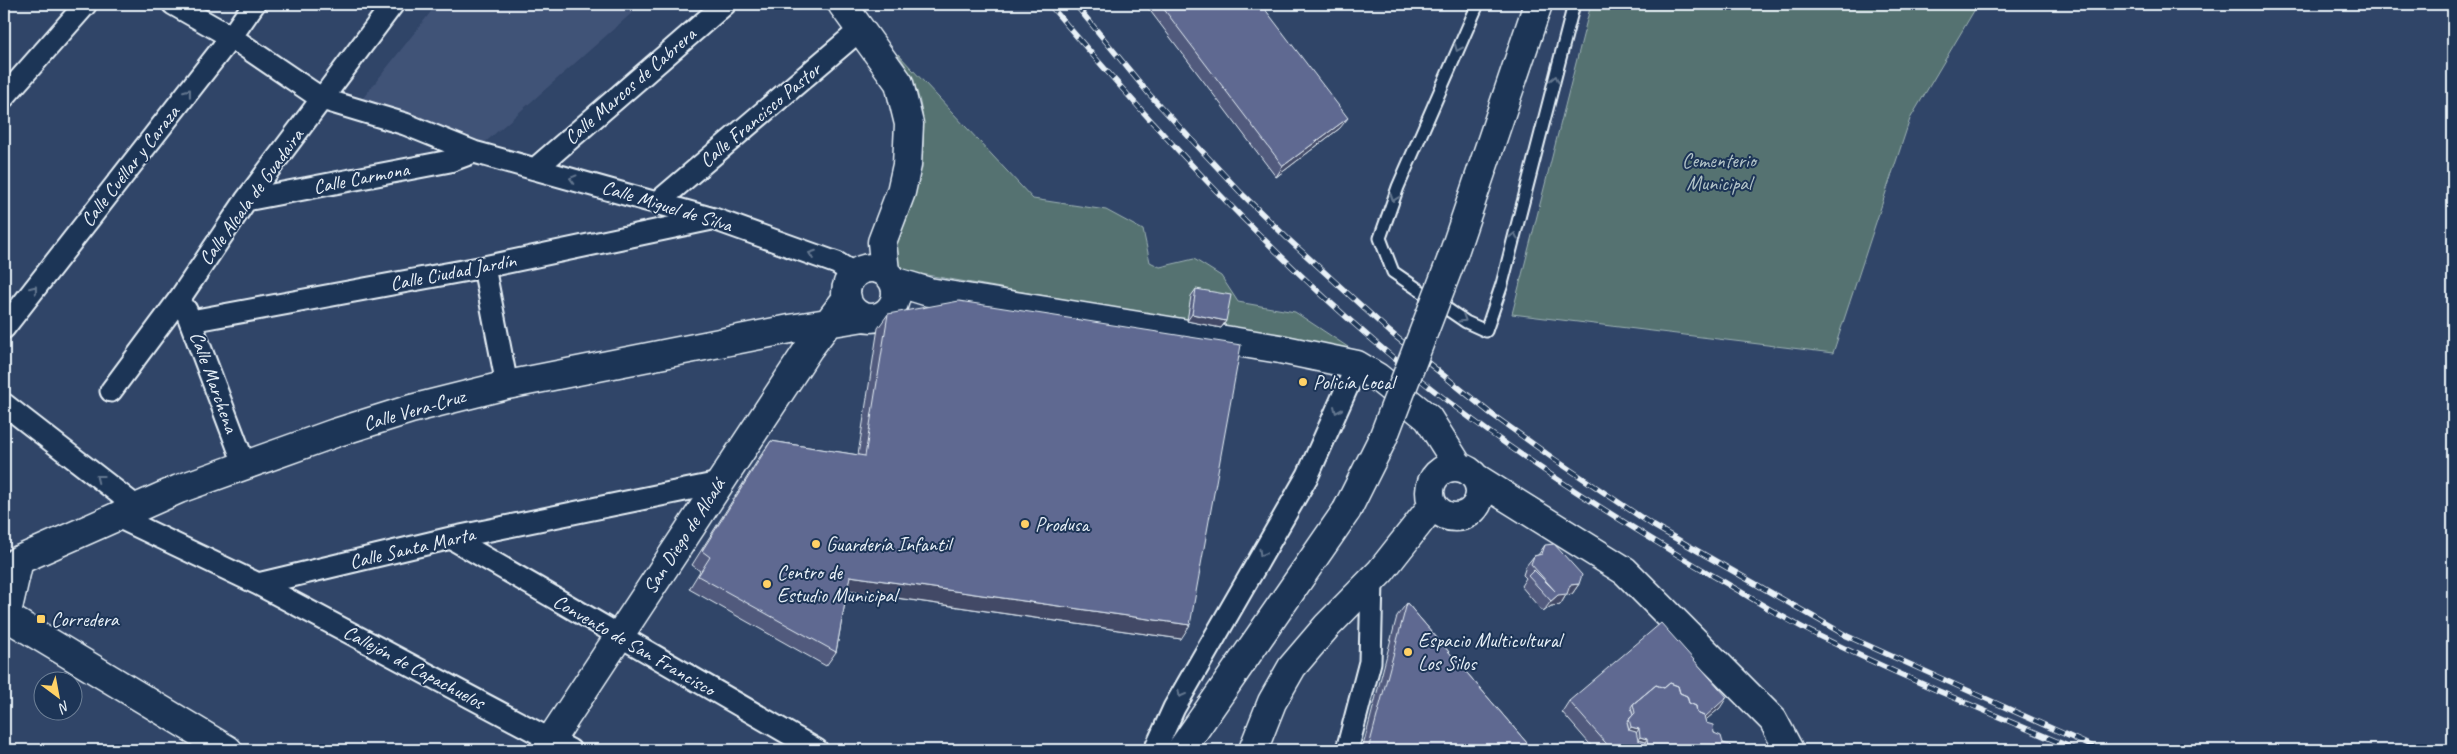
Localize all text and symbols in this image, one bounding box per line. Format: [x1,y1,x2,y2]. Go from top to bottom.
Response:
street label: Calle Marcos de Cabrera [559,21,702,150]
one-way arrow [1453,43,1464,52]
street label: Calle Francisco Pastor [694,56,827,173]
one-way arrow [1549,75,1559,84]
one-way arrow [182,89,190,98]
street label: Calle Cuéllar y Caraza [75,99,186,232]
street label: Calle Alcala de Guadaira [193,123,310,270]
park label: Cementerio Municipal [1682,148,1758,196]
street label: Calle Carmona [311,156,413,200]
one-way arrow [569,174,578,185]
street label: Calle Miguel de Silva [599,174,737,238]
one-way arrow [1390,193,1400,202]
one-way arrow [1508,232,1519,241]
street label: Calle Ciudad Jardín [388,247,519,296]
one-way arrow [808,250,816,260]
one-way arrow [28,286,36,295]
one-way arrow [1457,312,1466,322]
street label: Calle Marchena [184,328,245,438]
place label: Policía Local [1313,370,1398,395]
marker: Policía Local [1297,376,1309,388]
street label: Calle Vera-Cruz [360,383,469,436]
one-way arrow [1333,405,1344,414]
street label: San Diego de Alcalá [637,472,732,599]
one-way arrow [95,475,105,484]
place label: Produsa [1035,512,1091,537]
marker: Produsa [1019,518,1031,530]
street label: Calle Santa Marta [347,521,479,575]
place label: Guardería Infantil [826,532,954,557]
marker: Guardería Infantil [810,538,822,550]
one-way arrow [1258,548,1268,557]
place label: Centro de Estudio Municipal [777,560,900,608]
marker: Centro de Estudio Municipal [761,578,773,590]
street label: Convento de San Francisco [549,589,721,702]
place label: Corredera [51,607,120,632]
marker: Corredera [35,613,47,625]
street label: Callejón de Capachuelos [339,619,491,716]
place label: Espacio Multicultural Los Silos [1418,628,1565,676]
marker: Espacio Multicultural Los Silos [1402,646,1414,658]
north arrow [32,672,82,722]
one-way arrow [1178,689,1188,698]
text: N [54,697,73,717]

